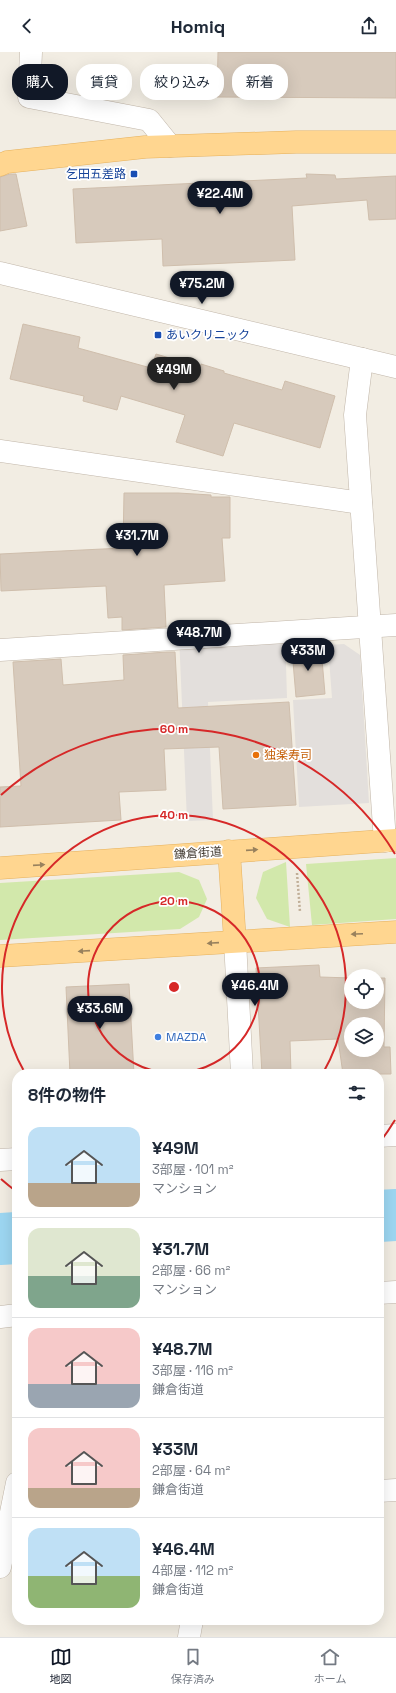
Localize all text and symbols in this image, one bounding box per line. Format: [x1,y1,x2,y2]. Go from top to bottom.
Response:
icon: back [16,15,38,37]
text: Homiq [171,15,225,38]
icon: share [358,15,380,37]
chip: 購入 [12,64,68,100]
chip: 賃貸 [76,64,132,100]
chip: 絞り込み [140,64,224,100]
chip: 新着 [232,64,288,100]
place label: 乞田五差路 [66,166,126,182]
marker: 乞田五差路 [129,169,139,179]
pin: ¥22.4M [187,181,253,215]
text: ¥22.4M [196,185,244,202]
pin: ¥75.2M [169,271,235,305]
text: ¥75.2M [179,275,225,292]
place label: あいクリニック [166,327,250,343]
marker: あいクリニック [153,330,163,340]
pin: ¥49M [150,357,198,391]
text: ¥49M [156,361,192,378]
pin: ¥31.7M [104,523,170,557]
text: ¥31.7M [115,527,159,544]
pin: ¥48.7M [166,620,232,654]
text: ¥48.7M [176,624,222,641]
pin: ¥33M [284,638,332,672]
text: ¥33M [290,642,326,659]
text: 60 m [160,721,188,737]
place label: 独楽寿司 [264,747,312,763]
marker: 独楽寿司 [251,750,261,760]
text: 40 m [160,807,188,823]
street label: 鎌倉街道 [173,843,223,863]
one-way arrow [246,846,258,853]
one-way arrow [33,861,45,868]
text: 20 m [160,893,188,909]
one-way arrow [351,931,363,938]
one-way arrow [207,939,219,946]
one-way arrow [77,948,90,954]
map controls [344,969,384,1057]
button: locate [344,969,384,1009]
pin: ¥46.4M [222,973,288,1007]
text: ¥46.4M [231,977,279,994]
centre of rings [167,980,181,994]
pin: ¥33.6M [67,996,133,1030]
text: ¥33.6M [76,1000,124,1017]
button: layers [344,1017,384,1057]
place label: MAZDA [166,1029,207,1045]
marker: MAZDA [153,1032,163,1042]
icon: filters [346,1082,368,1104]
text: 8件の物件 [28,1084,106,1106]
text: ¥49M [152,1137,199,1159]
icon: home [60,1143,108,1191]
text: 3部屋 · 101 m² [152,1161,233,1178]
text: マンション [152,1180,217,1197]
text: ¥31.7M [152,1238,209,1260]
icon: home [60,1244,108,1292]
text: 2部屋 · 66 m² [152,1262,230,1279]
text: マンション [152,1281,217,1298]
text: ¥48.7M [152,1338,212,1360]
icon: home [60,1344,108,1392]
text: 3部屋 · 116 m² [152,1362,233,1379]
text: 鎌倉街道 [152,1381,204,1398]
text: ¥33M [152,1438,198,1460]
icon: home [60,1444,108,1492]
text: 2部屋 · 64 m² [152,1462,230,1479]
text: 鎌倉街道 [152,1481,204,1498]
text: ¥46.4M [152,1538,215,1560]
icon: home [60,1544,108,1592]
text: 4部屋 · 112 m² [152,1562,233,1579]
text: 鎌倉街道 [152,1581,204,1598]
tab: 地図 [50,1646,72,1686]
tab: 保存済み [171,1646,215,1686]
tab: ホーム [314,1646,346,1686]

